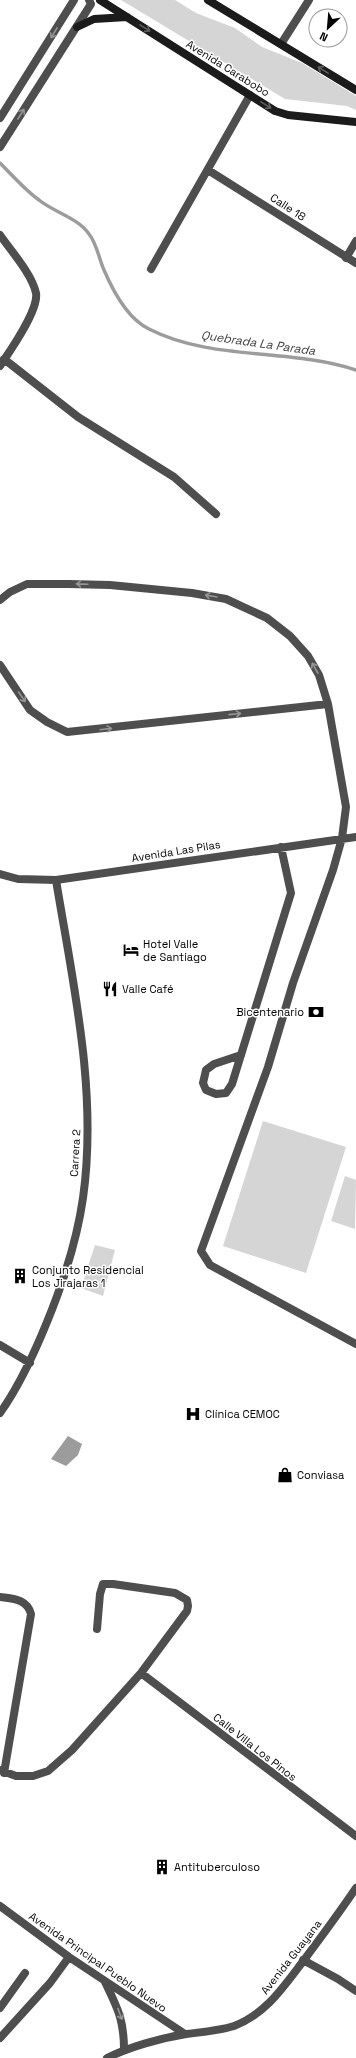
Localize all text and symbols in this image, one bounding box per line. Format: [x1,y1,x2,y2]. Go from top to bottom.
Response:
north arrow [308,8,348,48]
one-way arrow [139,24,150,32]
one-way arrow [49,27,57,39]
text: N [317,29,330,45]
street label: Avenida Carabobo [184,37,273,99]
one-way arrow [317,65,329,73]
one-way arrow [260,101,271,109]
one-way arrow [17,109,25,120]
street label: Calle 18 [268,190,309,224]
water label: Quebrada La Parada [200,327,316,359]
one-way arrow [76,580,89,588]
one-way arrow [205,592,218,600]
one-way arrow [310,662,318,674]
one-way arrow [18,691,26,702]
one-way arrow [228,711,241,718]
one-way arrow [99,725,112,733]
street label: Avenida Las Pilas [131,837,222,865]
place label: Hotel Valle de Santiago [143,937,207,964]
hotel icon: Hotel Valle de Santiago [122,941,140,959]
restaurant icon: Valle Café [101,980,119,998]
place label: Valle Café [122,982,174,996]
bank icon: Bicentenario [307,1003,325,1021]
place label: Bicentenario [236,1005,304,1019]
street label: Carrera 2 [67,1128,83,1177]
place label: Conjunto Residencial Los Jirajaras 1 [32,1263,144,1290]
building icon: Conjunto Residencial Los Jirajaras 1 [11,1267,29,1285]
hospital icon: Clínica CEMOC [184,1405,202,1423]
place label: Clínica CEMOC [205,1407,280,1421]
shop icon: Conviasa [276,1466,294,1484]
place label: Conviasa [297,1468,345,1482]
street label: Calle Villa Los Pinos [210,1710,300,1784]
building icon: Antituberculoso [153,1858,171,1876]
place label: Antituberculoso [174,1860,260,1874]
street label: Avenida Principal Pueblo Nuevo [26,1909,170,2015]
street label: Avenida Guayana [257,1916,325,1997]
one-way arrow [116,2007,124,2019]

